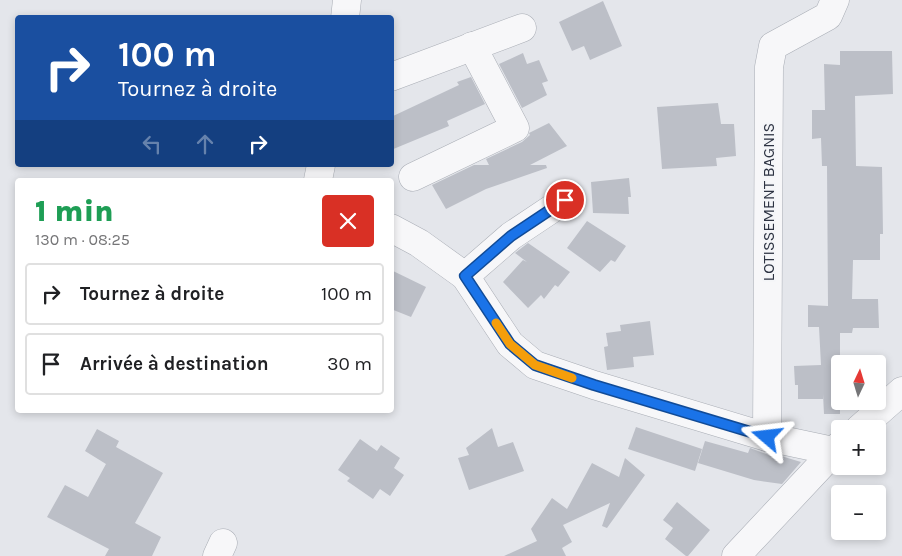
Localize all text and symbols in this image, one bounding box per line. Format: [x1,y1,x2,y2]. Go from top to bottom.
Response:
text: 100 m [118,34,217,75]
icon: right [35,35,100,100]
text: Tournez à droite [118,76,277,102]
street label: LOTISSEMENT BAGNIS [759,123,778,281]
icon: left [138,130,166,158]
icon: ahead [191,130,219,158]
icon: right [244,130,272,158]
pin [544,179,586,221]
icon: arrive [551,186,579,214]
text: 1 min [35,193,114,229]
button: close [322,195,374,247]
text: 130 m · 08:25 [35,230,130,249]
icon: right [37,280,65,308]
text: Tournez à droite [80,283,224,305]
text: 100 m [321,283,372,305]
icon: arrive [37,350,65,378]
text: Arrivée à destination [80,353,269,375]
text: 30 m [327,353,372,375]
north arrow [831,355,886,410]
map controls [831,355,886,540]
position arrow [740,410,792,462]
button: + [831,420,886,475]
button: − [831,485,886,540]

